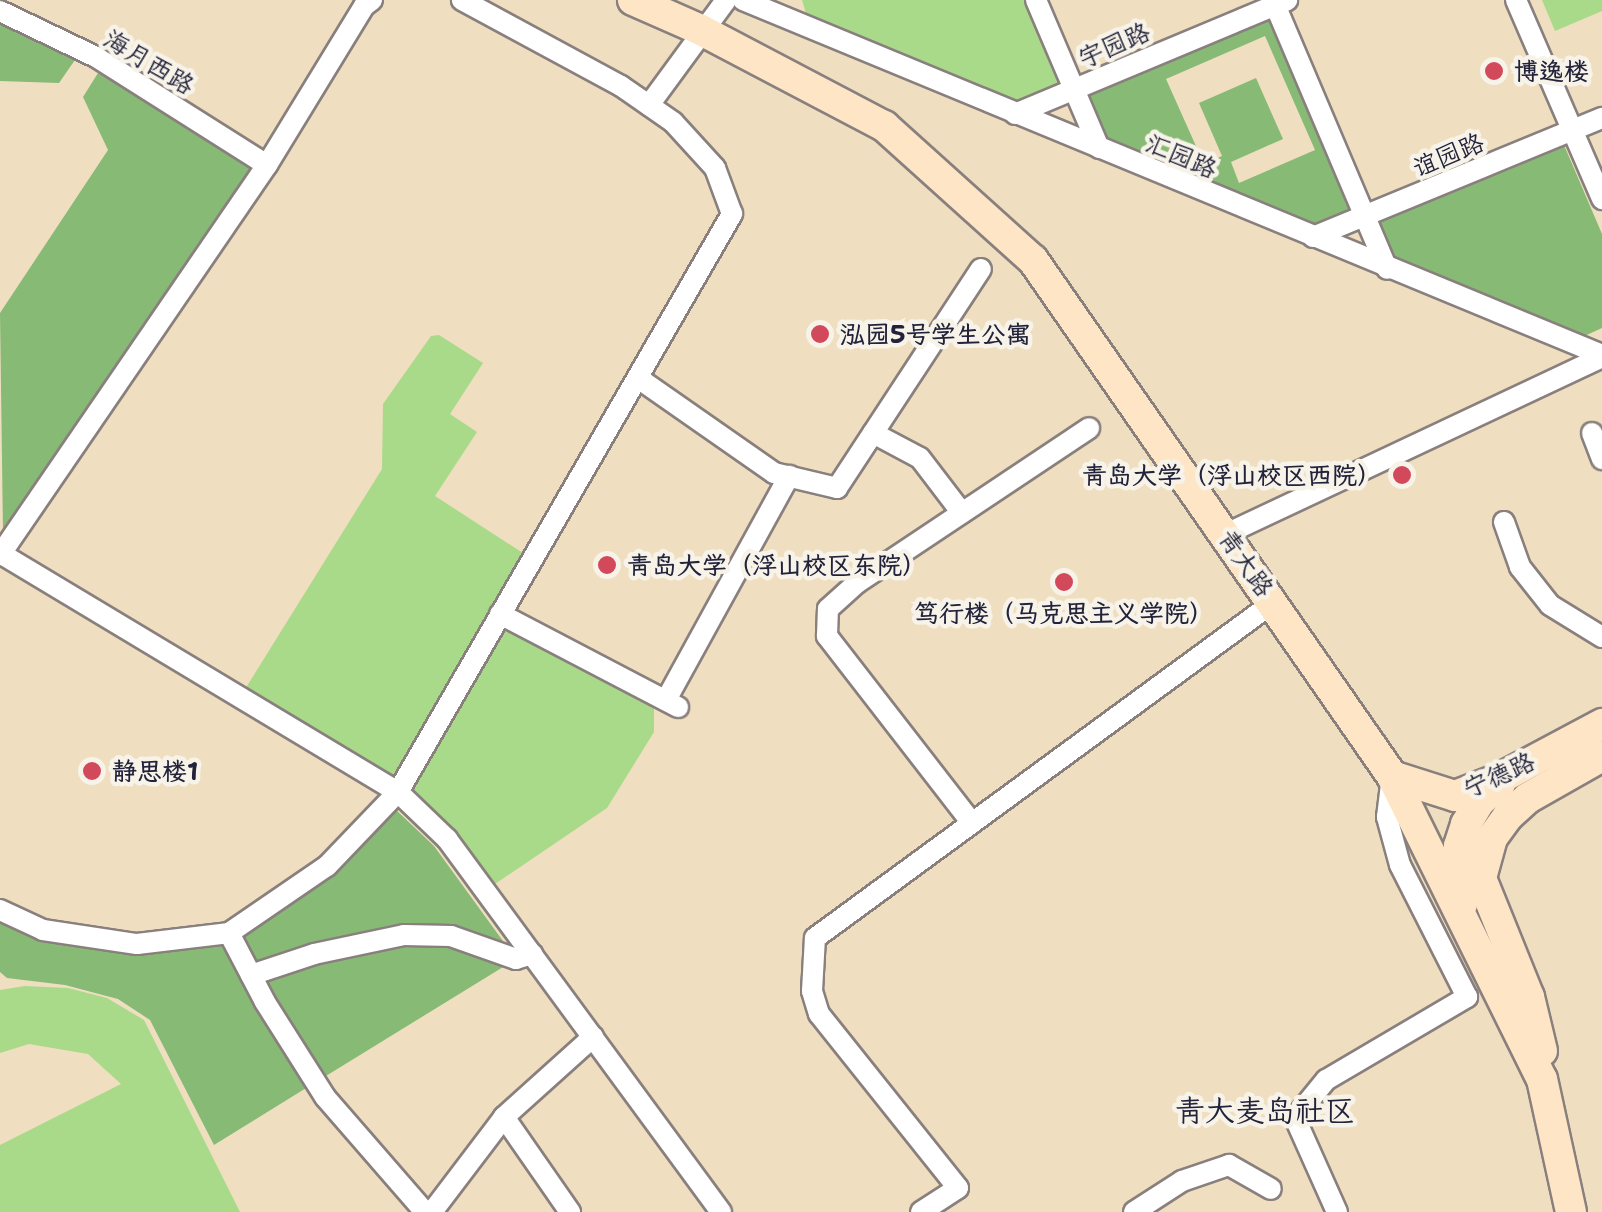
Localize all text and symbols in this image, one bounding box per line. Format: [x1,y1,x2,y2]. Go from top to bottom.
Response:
street label: 宇园路 [1074,17,1154,73]
street label: 海月西路 [98,23,200,101]
place label: 博逸楼 [1514,56,1589,86]
marker: 博逸楼 [1483,60,1505,82]
street label: 谊园路 [1408,127,1488,183]
street label: 汇园路 [1141,128,1221,184]
place label: 泓园5号学生公寓 [840,319,1031,349]
marker: 泓园5号学生公寓 [809,323,831,345]
place label: 青岛大学（浮山校区西院） [1082,460,1382,490]
marker: 青岛大学（浮山校区西院） [1391,464,1413,486]
street label: 青大路 [1212,524,1280,602]
place label: 青岛大学（浮山校区东院） [627,550,927,580]
marker: 青岛大学（浮山校区东院） [596,554,618,576]
marker: 笃行楼（马克思主义学院） [1053,571,1075,593]
place label: 笃行楼（马克思主义学院） [914,598,1214,628]
street label: 宁德路 [1459,746,1539,804]
place label: 静思楼1 [112,756,198,786]
marker: 静思楼1 [81,760,103,782]
district label: 青大麦岛社区 [1175,1093,1355,1129]

